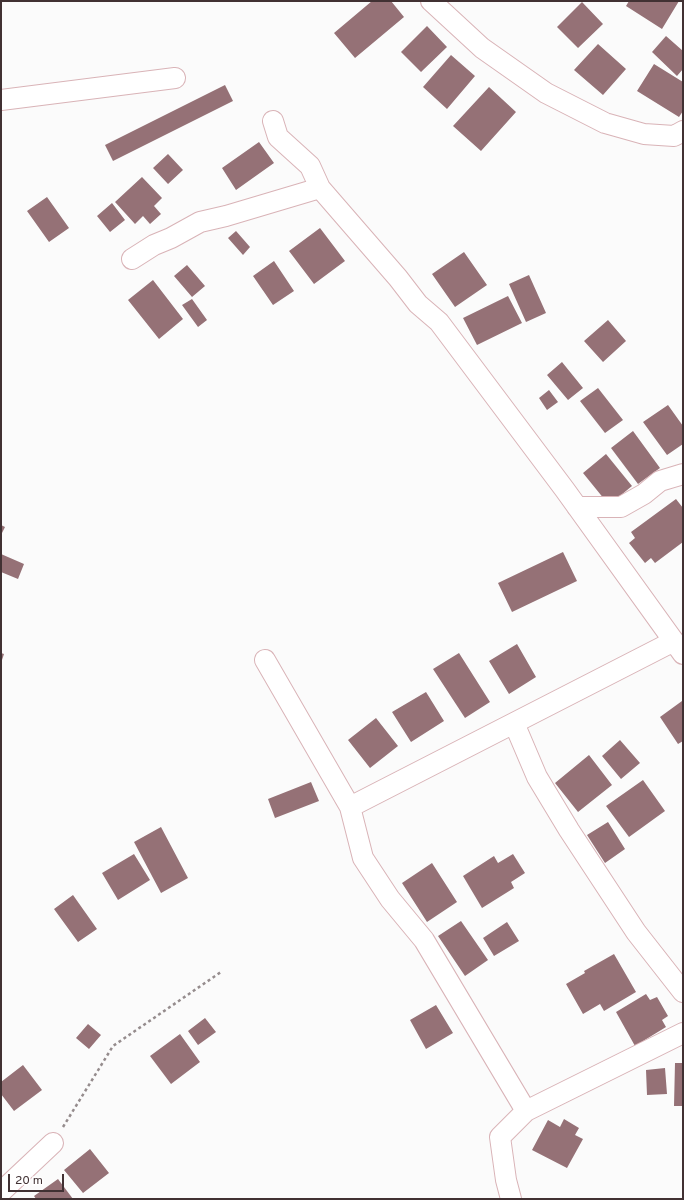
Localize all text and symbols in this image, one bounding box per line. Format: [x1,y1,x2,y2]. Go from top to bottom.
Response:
scale bar [10,1166,66,1192]
text: 20 m [15,1173,43,1189]

